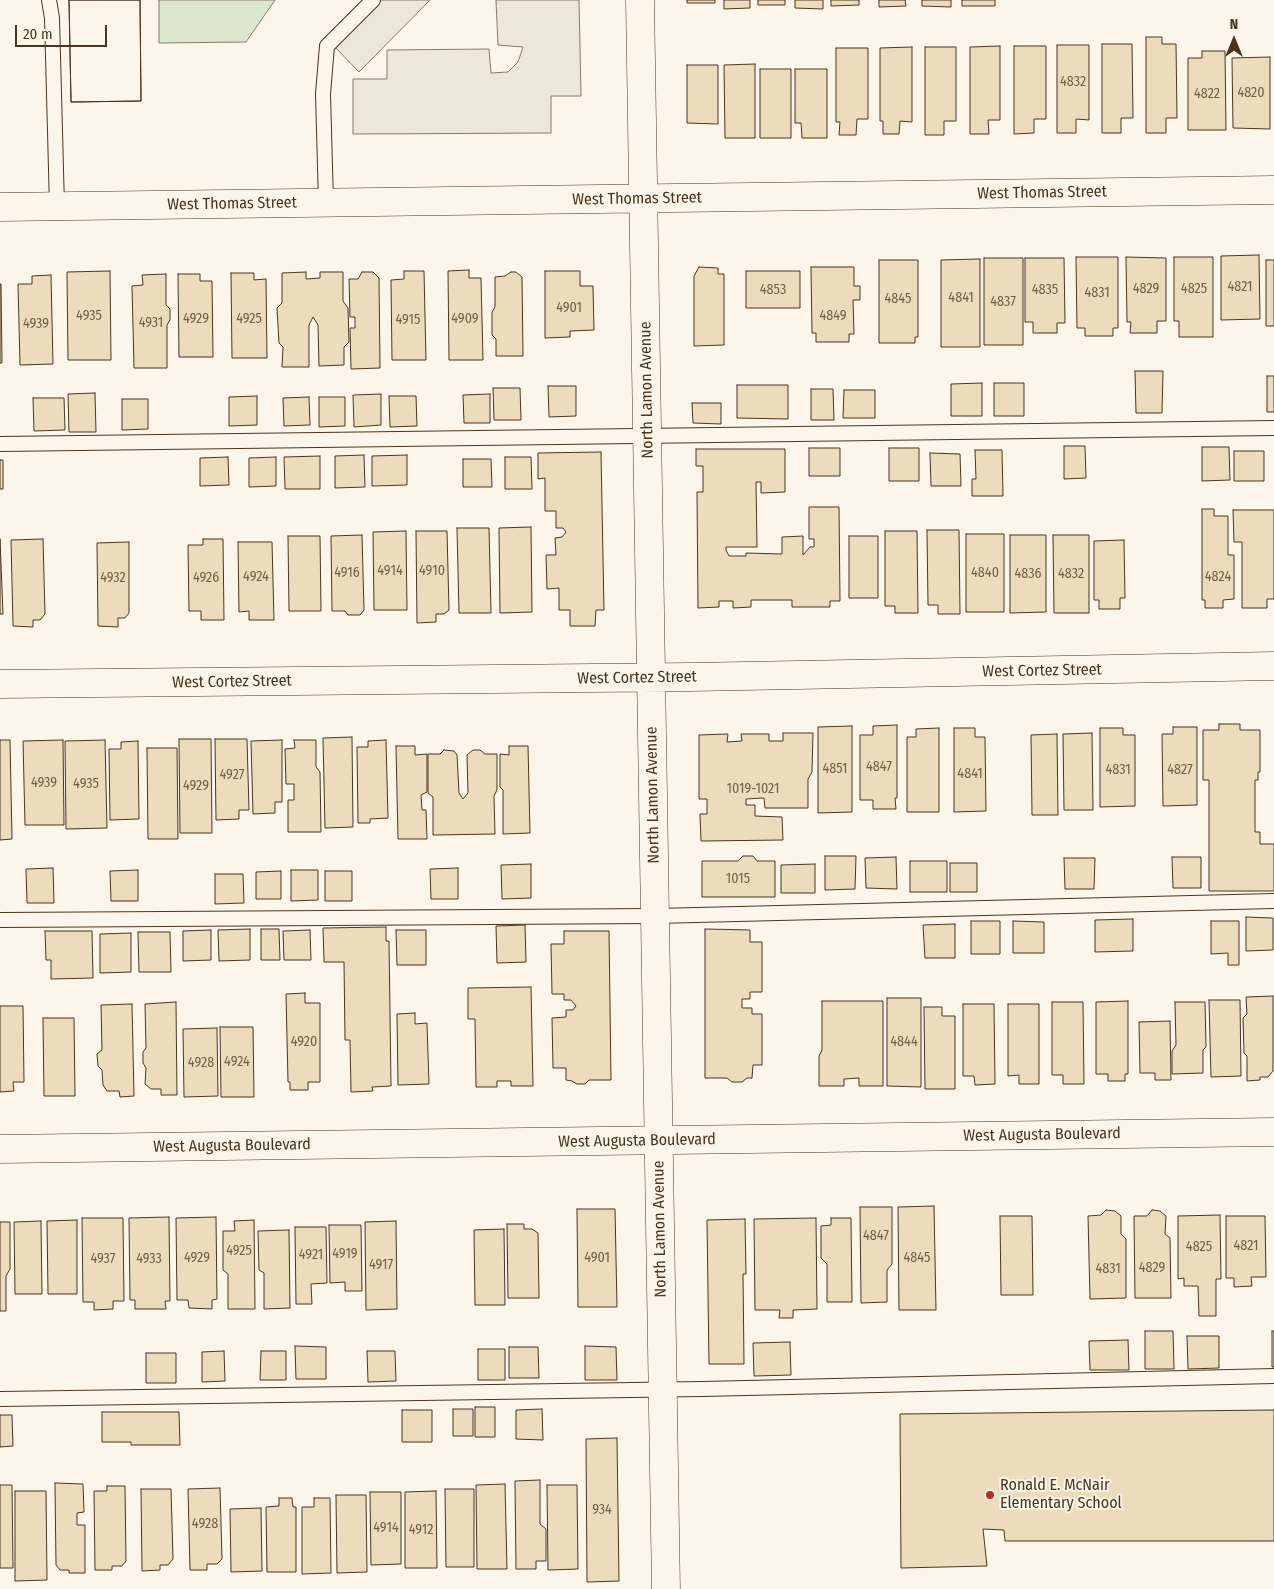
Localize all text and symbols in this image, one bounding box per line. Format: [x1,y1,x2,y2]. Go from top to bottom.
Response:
scale bar [18,15,110,47]
north arrow [1209,15,1259,65]
text: N [1230,16,1238,33]
text: 20 m [23,25,53,43]
house number: 4832 [1060,74,1086,90]
house number: 4820 [1237,85,1265,101]
house number: 4822 [1194,86,1220,102]
street label: West Thomas Street [977,182,1107,204]
street label: West Thomas Street [572,188,702,210]
street label: West Thomas Street [167,193,297,215]
house number: 4821 [1227,279,1253,295]
house number: 4829 [1133,281,1159,297]
house number: 4825 [1181,281,1207,297]
house number: 4853 [760,282,786,298]
house number: 4835 [1032,282,1058,298]
house number: 4831 [1084,285,1110,301]
house number: 4841 [948,290,974,306]
house number: 4845 [885,291,911,307]
house number: 4837 [990,294,1016,310]
house number: 4901 [556,300,582,316]
house number: 4935 [76,308,102,324]
house number: 4849 [819,308,847,324]
house number: 4929 [183,311,209,327]
house number: 4925 [236,311,262,327]
house number: 4909 [451,311,479,327]
house number: 4915 [396,312,420,328]
house number: 4931 [139,315,163,331]
house number: 4939 [23,316,49,332]
street label: North Lamon Avenue [636,321,658,459]
house number: 4914 [377,563,403,579]
house number: 4910 [419,563,445,579]
house number: 4916 [334,565,360,581]
house number: 4840 [971,565,999,581]
house number: 4836 [1014,566,1042,582]
house number: 4832 [1058,566,1084,582]
house number: 4924 [243,569,269,585]
house number: 4824 [1205,569,1231,585]
house number: 4932 [100,570,126,586]
house number: 4926 [193,570,219,586]
street label: West Cortez Street [982,660,1102,682]
street label: West Cortez Street [577,667,697,689]
street label: West Cortez Street [172,671,292,693]
street label: North Lamon Avenue [642,726,664,864]
house number: 4847 [866,759,892,775]
house number: 4851 [823,761,847,777]
house number: 4831 [1105,762,1131,778]
house number: 4827 [1167,762,1193,778]
house number: 4841 [957,766,983,782]
house number: 4927 [220,767,244,783]
house number: 4939 [31,775,57,791]
house number: 4935 [73,776,99,792]
house number: 4929 [183,778,209,794]
house number: 1019-1021 [727,781,779,797]
house number: 1015 [726,871,750,887]
house number: 4920 [291,1034,317,1050]
house number: 4844 [890,1034,918,1050]
house number: 4924 [224,1054,250,1070]
house number: 4928 [188,1055,214,1071]
street label: West Augusta Boulevard [963,1124,1121,1146]
street label: West Augusta Boulevard [558,1130,716,1152]
street label: West Augusta Boulevard [153,1135,311,1157]
street label: North Lamon Avenue [649,1160,671,1298]
house number: 4847 [863,1228,889,1244]
house number: 4821 [1233,1238,1259,1254]
house number: 4825 [1186,1239,1212,1255]
house number: 4925 [226,1243,252,1259]
house number: 4919 [332,1246,358,1262]
house number: 4921 [299,1247,323,1263]
house number: 4929 [184,1250,210,1266]
house number: 4901 [584,1250,610,1266]
house number: 4845 [904,1250,930,1266]
house number: 4937 [91,1251,115,1267]
house number: 4933 [136,1251,162,1267]
house number: 4917 [369,1257,393,1273]
house number: 4829 [1139,1260,1165,1276]
house number: 4831 [1095,1261,1121,1277]
place label: Ronald E. McNair Elementary School [1000,1476,1122,1514]
marker: Ronald E. McNair Elementary School [984,1489,996,1501]
house number: 934 [592,1502,612,1518]
house number: 4928 [192,1516,218,1532]
house number: 4914 [373,1520,399,1536]
house number: 4912 [409,1522,433,1538]

